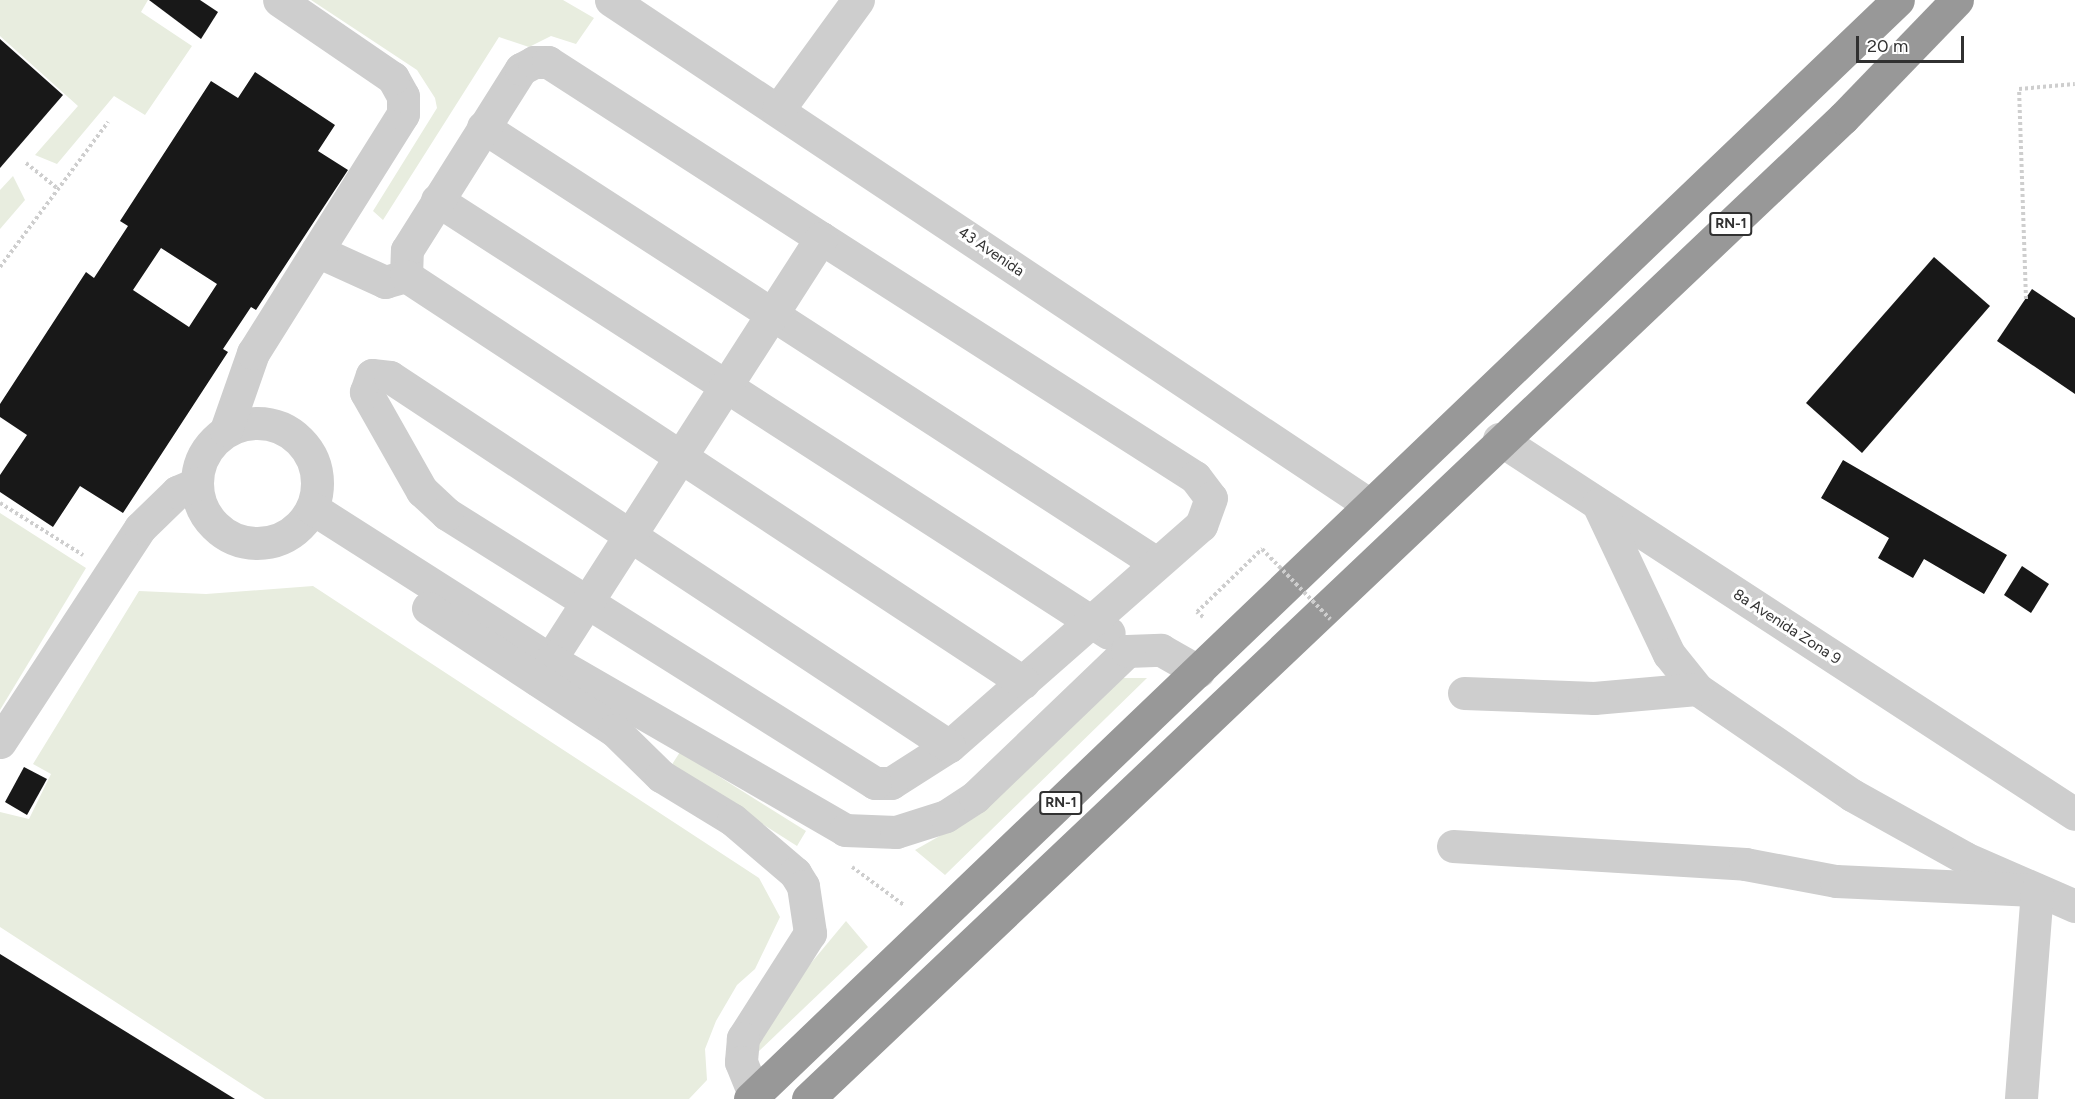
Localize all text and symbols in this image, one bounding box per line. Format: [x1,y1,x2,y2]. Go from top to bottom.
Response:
scale bar [1859,24,1967,62]
text: 20 m [1867,35,1908,57]
road number: RN-1 [1708,213,1754,235]
street label: 43 Avenida [955,223,1027,281]
street label: 8a Avenida Zona 9 [1730,585,1844,669]
road number: RN-1 [1038,792,1084,814]

